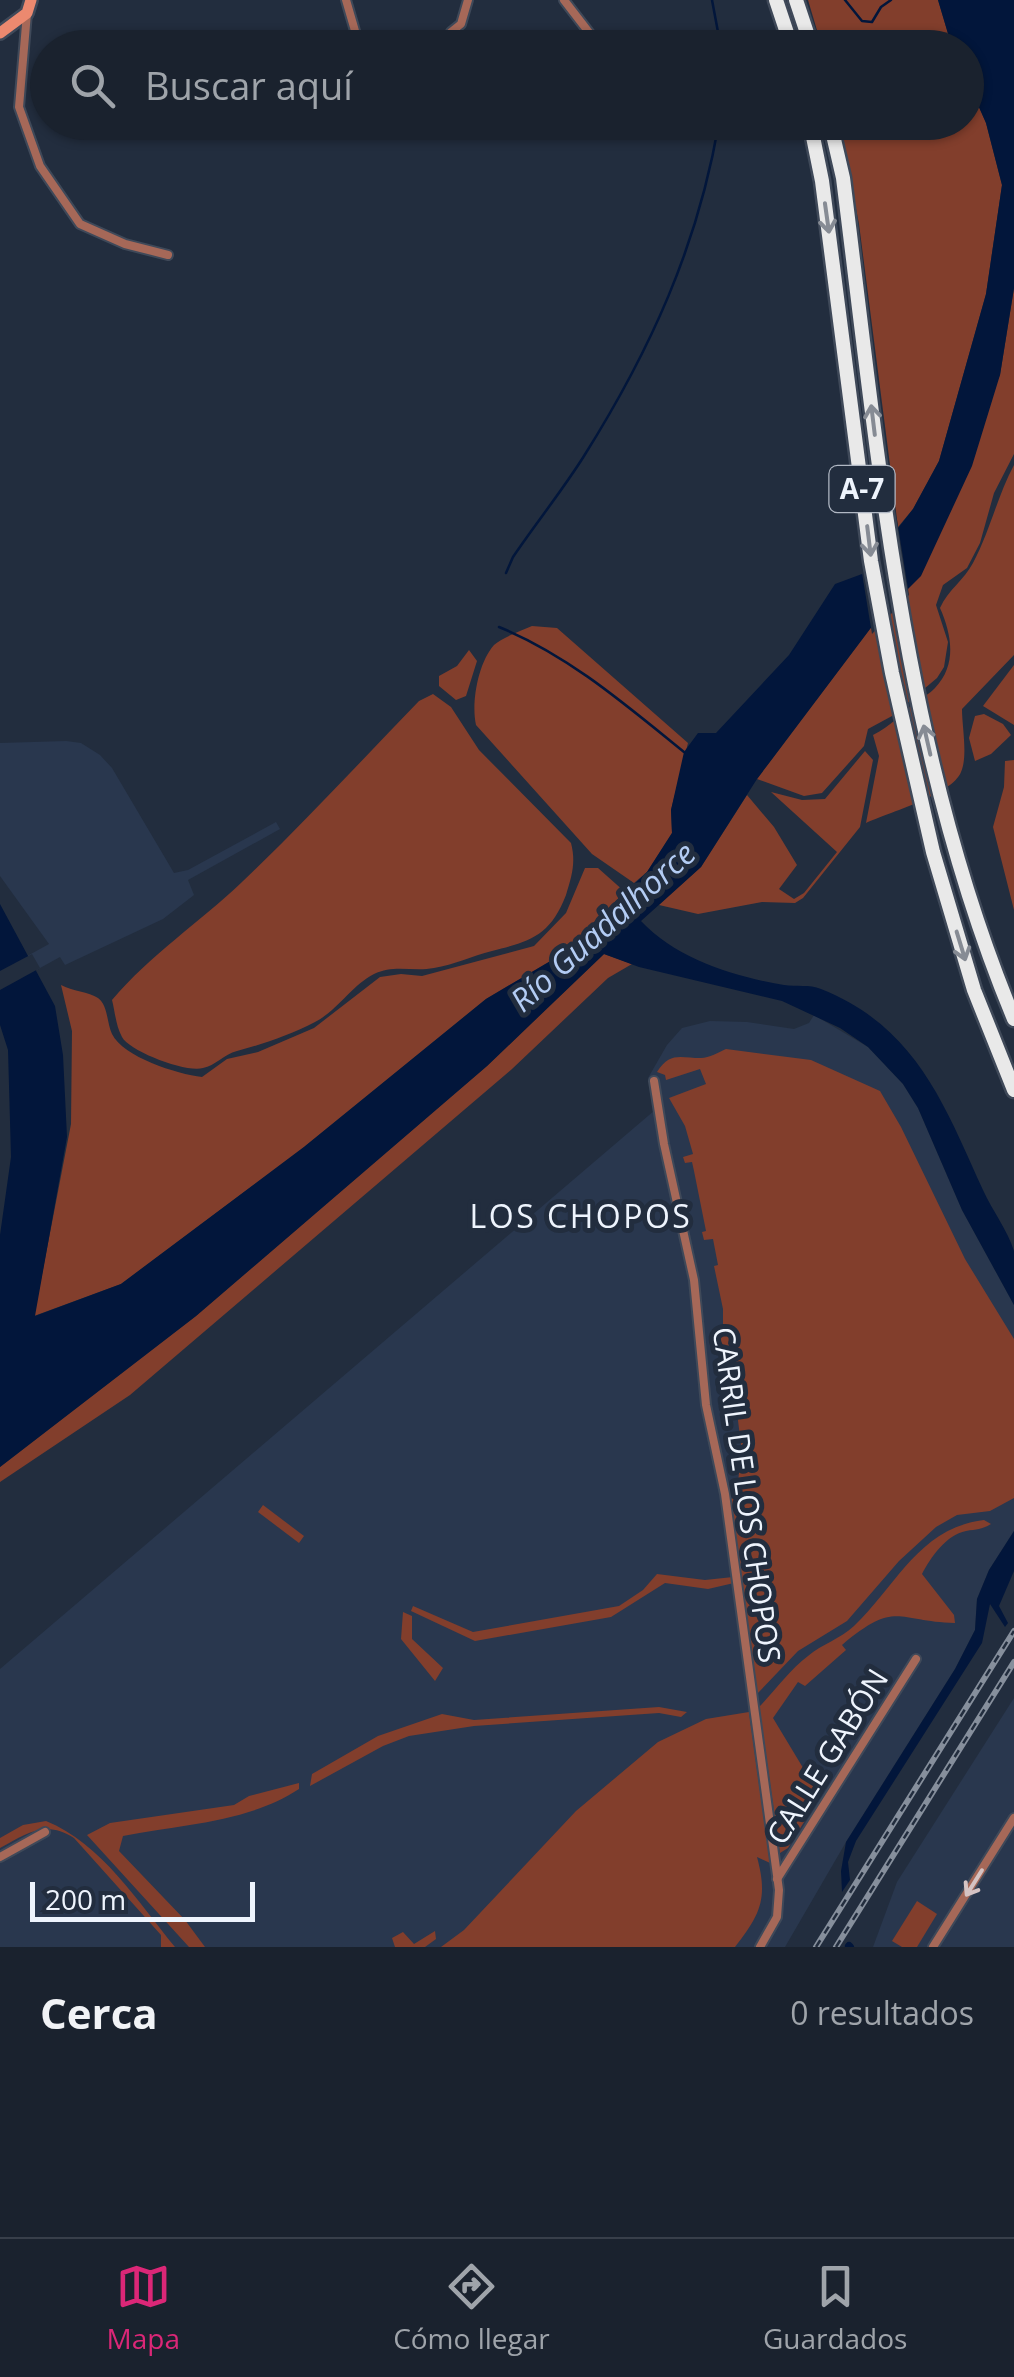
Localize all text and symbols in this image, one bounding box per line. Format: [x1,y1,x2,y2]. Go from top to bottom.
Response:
search box [30,30,984,140]
icon: search [65,58,120,113]
text: Buscar aquí [145,59,353,111]
one-way arrow [818,202,837,234]
one-way arrow [864,404,882,437]
road number: A-7 [830,466,894,512]
one-way arrow [860,524,878,556]
one-way arrow [917,725,935,757]
water label: Río Guadalhorce [500,831,704,1021]
one-way arrow [953,929,971,961]
district label: LOS CHOPOS [470,1194,692,1237]
street label: CARRIL DE LOS CHOPOS [704,1324,791,1665]
street label: CALLE GABÓN [756,1661,897,1852]
one-way arrow [963,1868,984,1897]
scale bar [30,1877,255,1922]
text: 200 m [45,1880,126,1918]
text: Cerca [40,1984,158,2041]
text: 0 resultados [790,1991,974,2034]
tab: Mapa [107,2259,180,2357]
tab: Cómo llegar [393,2259,550,2357]
tab: Guardados [763,2259,907,2357]

